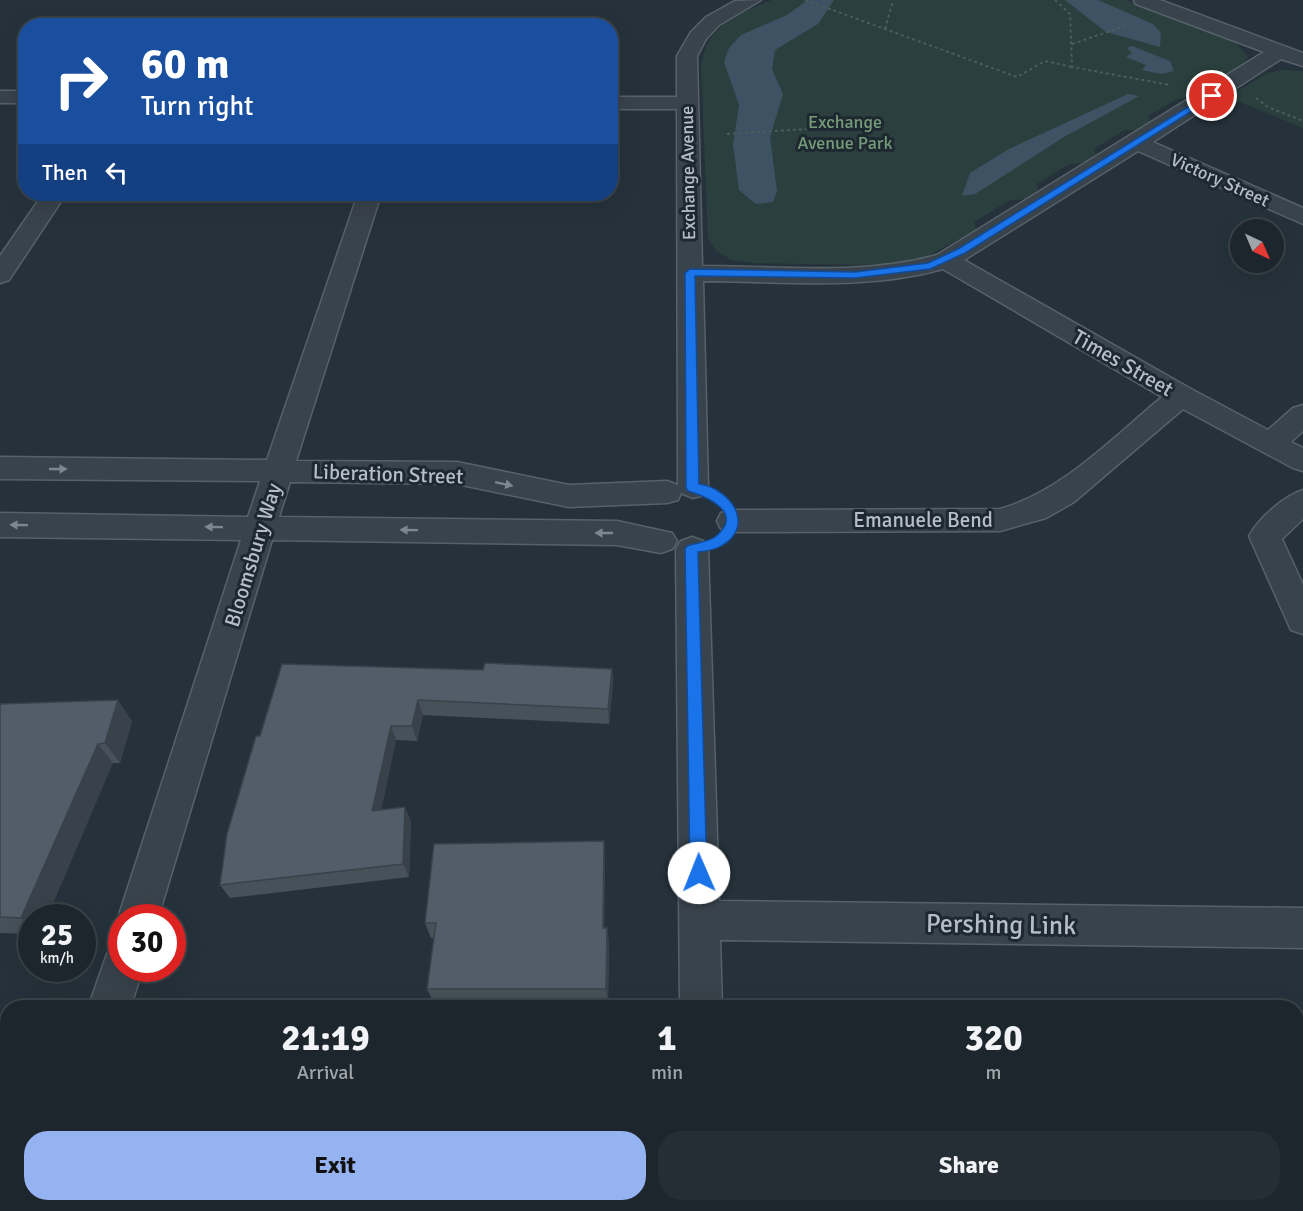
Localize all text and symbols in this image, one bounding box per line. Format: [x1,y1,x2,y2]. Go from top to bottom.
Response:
text: 60 m [141,39,230,90]
icon: right [42,42,120,120]
pin [1186,70,1237,121]
icon: arrive [1195,79,1228,112]
text: Turn right [141,90,254,123]
street label: Exchange Avenue [676,106,700,240]
park label: Exchange Avenue Park [798,111,892,154]
street label: Victory Street [1167,148,1273,212]
icon: left [100,156,133,189]
text: Then [42,159,88,186]
north arrow [1230,219,1284,273]
map controls [1230,219,1284,273]
street label: Times Street [1068,324,1178,402]
street label: Liberation Street [312,458,464,490]
one-way arrow [49,464,68,474]
street label: Bloomsbury Way [219,480,287,630]
one-way arrow [495,480,514,489]
street label: Emanuele Bend [853,507,993,533]
one-way arrow [9,520,28,530]
one-way arrow [204,523,223,532]
one-way arrow [399,525,418,535]
one-way arrow [594,528,613,538]
position arrow [667,841,731,905]
speed limit sign: 30 [108,904,186,982]
street label: Pershing Link [926,908,1076,942]
text: 25 [41,917,73,954]
text: km/h [40,949,74,967]
text: 21:19 [281,1016,370,1061]
text: 1 [657,1016,677,1061]
text: 320 [964,1016,1023,1061]
text: Arrival [297,1060,354,1085]
text: min [651,1060,683,1085]
text: m [986,1060,1002,1085]
button: Exit [24,1131,646,1200]
button: Share [658,1131,1280,1200]

